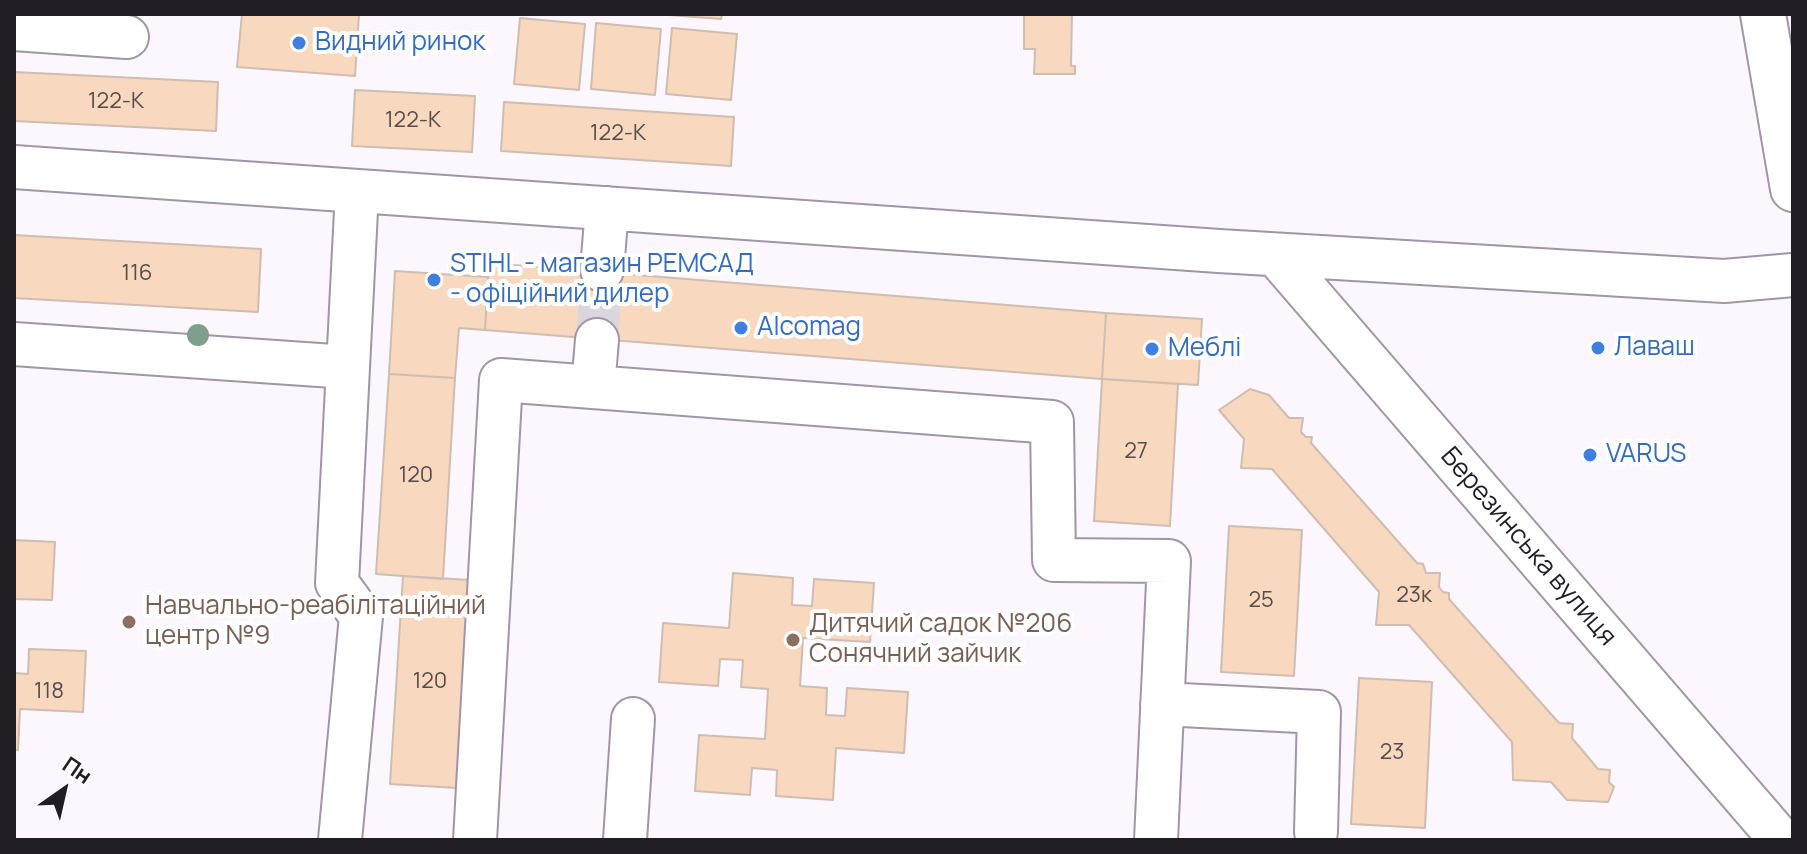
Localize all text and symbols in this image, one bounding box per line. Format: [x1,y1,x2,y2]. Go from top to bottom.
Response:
place label: Видний ринок [315,27,485,59]
marker: Видний ринок [290,34,308,52]
house number: 122-К [88,89,144,115]
house number: 122-К [385,108,441,134]
house number: 122-К [590,121,646,147]
place label: STIHL - магазин РЕМСАД - офіційний дилер [450,249,754,310]
house number: 116 [122,261,152,287]
marker: STIHL - магазин РЕМСАД - офіційний дилер [425,271,443,289]
place label: Alcomag [757,312,861,344]
marker: Alcomag [732,319,750,337]
place label: Лаваш [1614,332,1695,364]
place label: Меблі [1168,333,1241,365]
marker: Лаваш [1589,339,1607,357]
marker: Меблі [1143,340,1161,358]
house number: 27 [1124,439,1148,465]
place label: VARUS [1606,439,1686,471]
street label: Березинська вулиця [1433,442,1623,652]
marker: VARUS [1581,446,1599,464]
house number: 120 [399,463,433,489]
house number: 23к [1396,583,1432,609]
house number: 25 [1248,588,1274,614]
place label: Навчально-реабілітаційний центр №9 [145,591,486,652]
place label: Дитячий садок №206 Сонячний зайчик [809,609,1072,670]
marker: Навчально-реабілітаційний центр №9 [120,613,138,631]
marker: Дитячий садок №206 Сонячний зайчик [784,631,802,649]
house number: 120 [413,669,447,695]
house number: 118 [34,679,64,705]
house number: 23 [1380,740,1404,766]
text: Пн [57,749,98,791]
north arrow [24,750,104,830]

